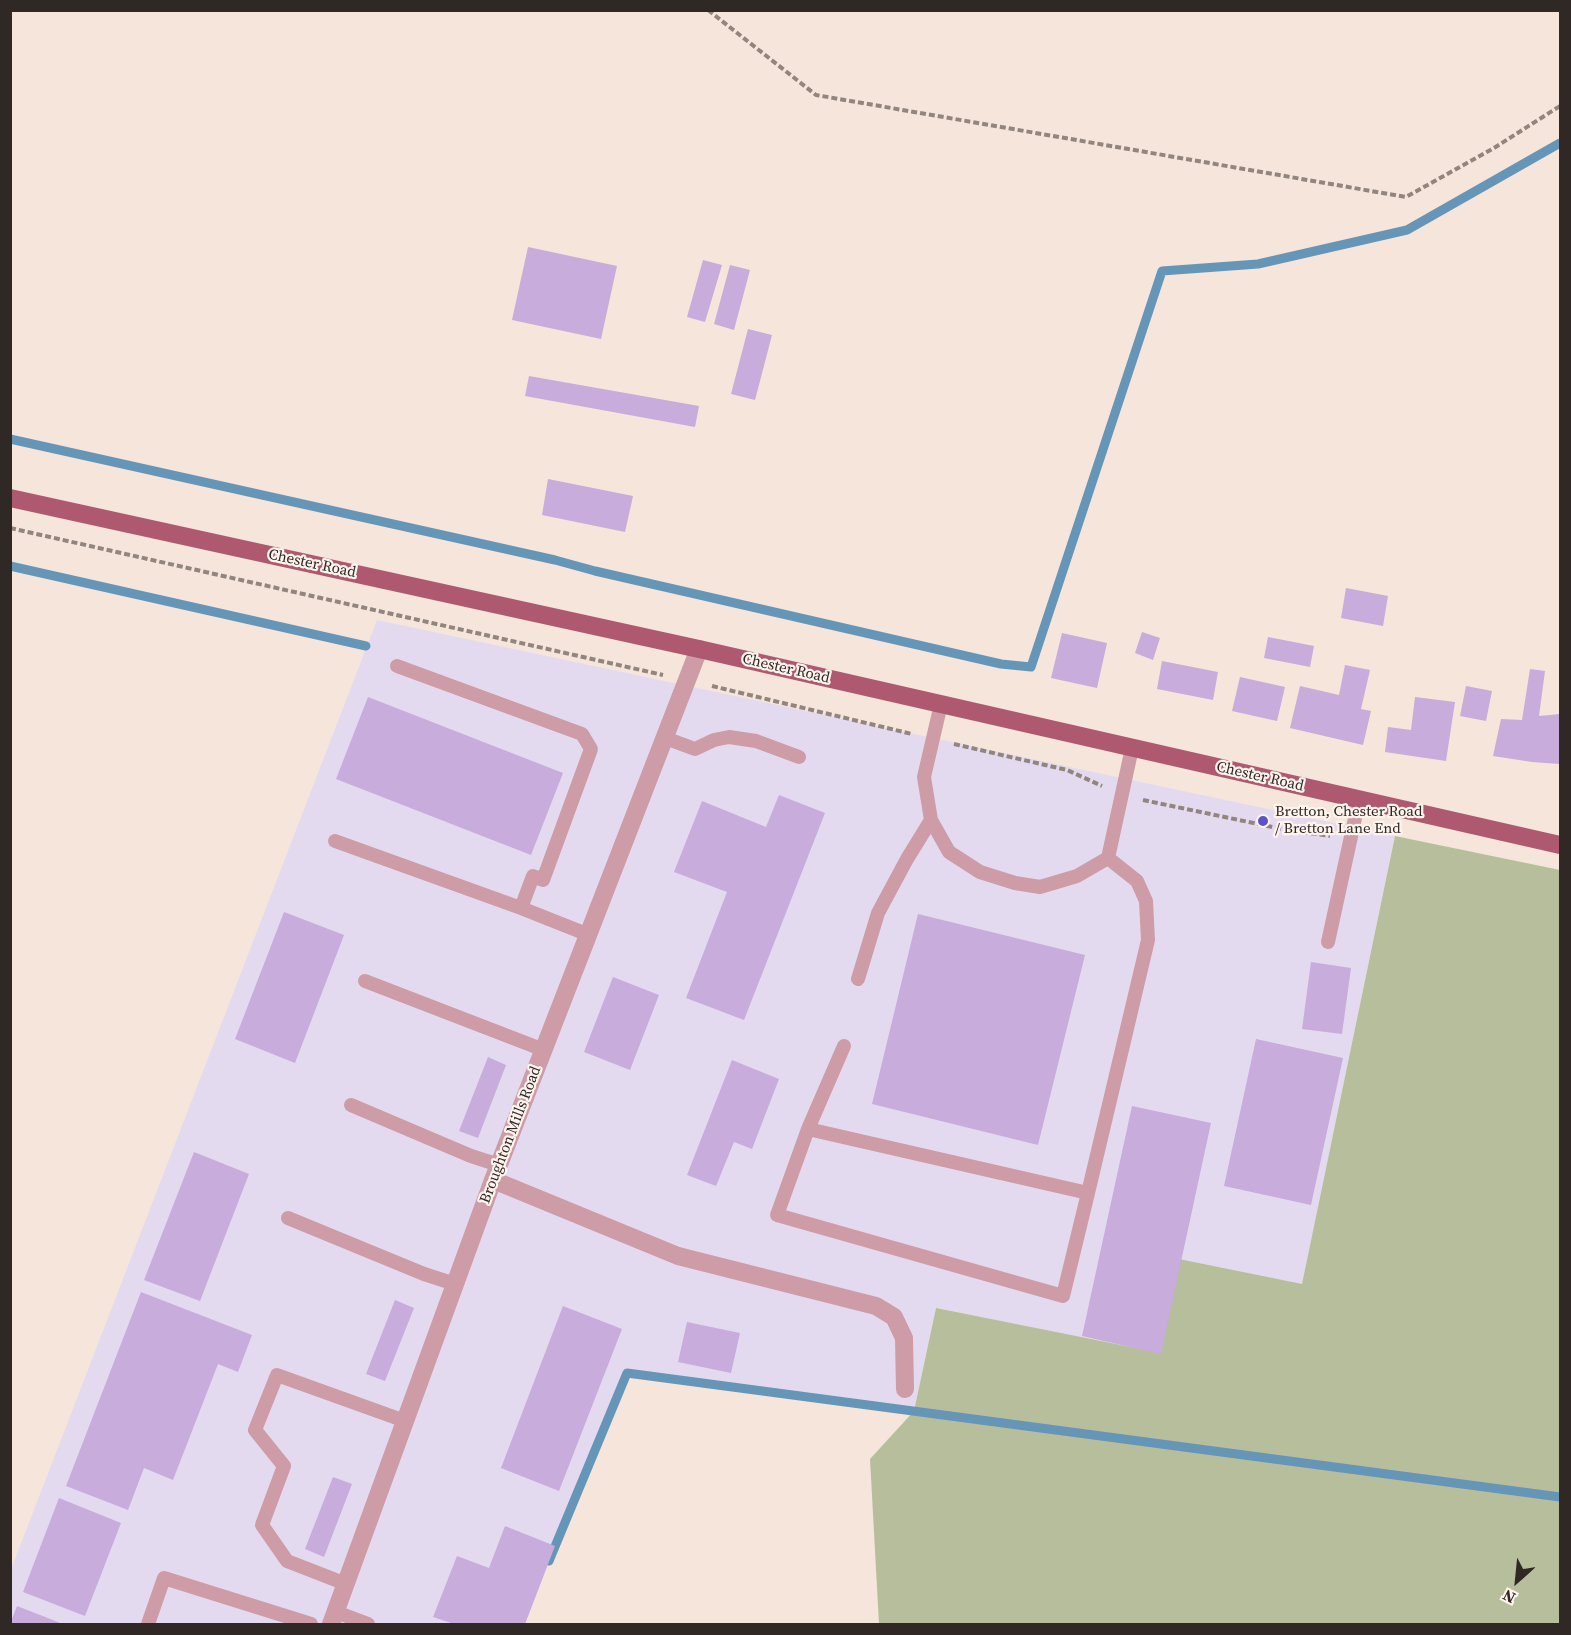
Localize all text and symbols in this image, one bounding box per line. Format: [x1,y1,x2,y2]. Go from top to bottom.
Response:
street label: Chester Road [267,546,357,582]
street label: Chester Road [741,650,831,688]
street label: Chester Road [1215,758,1305,796]
place label: Bretton, Chester Road / Bretton Lane End [1275,803,1422,838]
marker: Bretton, Chester Road / Bretton Lane End [1256,814,1270,828]
street label: Broughton Mills Road [477,1064,545,1206]
north arrow [1487,1551,1547,1611]
text: N [1499,1585,1519,1609]

